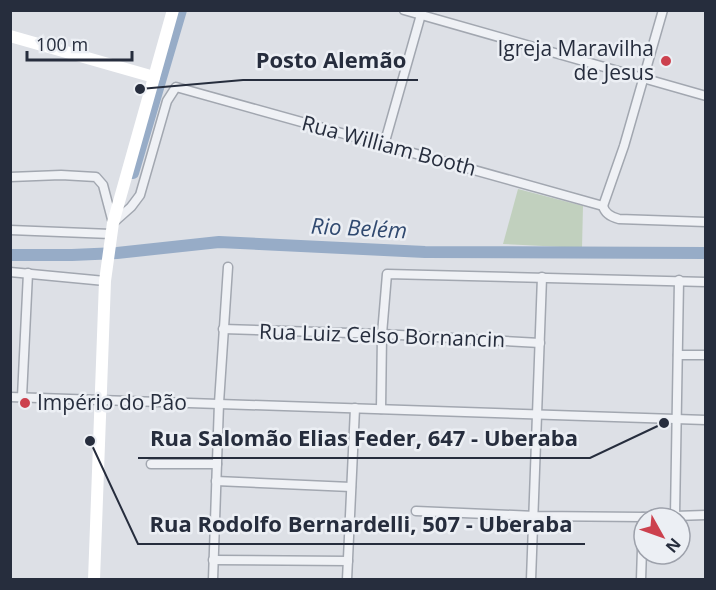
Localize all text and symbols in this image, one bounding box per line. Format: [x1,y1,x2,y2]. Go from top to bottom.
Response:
scale bar [27,24,132,62]
text: 100 m [36,32,88,56]
place label: Igreja Maravilha de Jesus [497,34,654,86]
callout: Posto Alemão [243,40,418,80]
text: Posto Alemão [256,44,406,74]
marker: Igreja Maravilha de Jesus [659,54,673,68]
street label: Rua William Booth [299,108,479,182]
water label: Rio Belém [310,210,408,244]
street label: Rua Luiz Celso Bornancin [258,317,506,353]
place label: Império do Pão [37,388,187,416]
marker: Império do Pão [18,396,32,410]
callout: Rua Salomão Elias Feder, 647 - Uberaba [138,418,590,458]
text: Rua Salomão Elias Feder, 647 - Uberaba [150,422,578,452]
callout: Rua Rodolfo Bernardelli, 507 - Uberaba [138,504,585,544]
north arrow [632,506,692,566]
text: Rua Rodolfo Bernardelli, 507 - Uberaba [149,508,573,538]
text: N [661,534,686,558]

